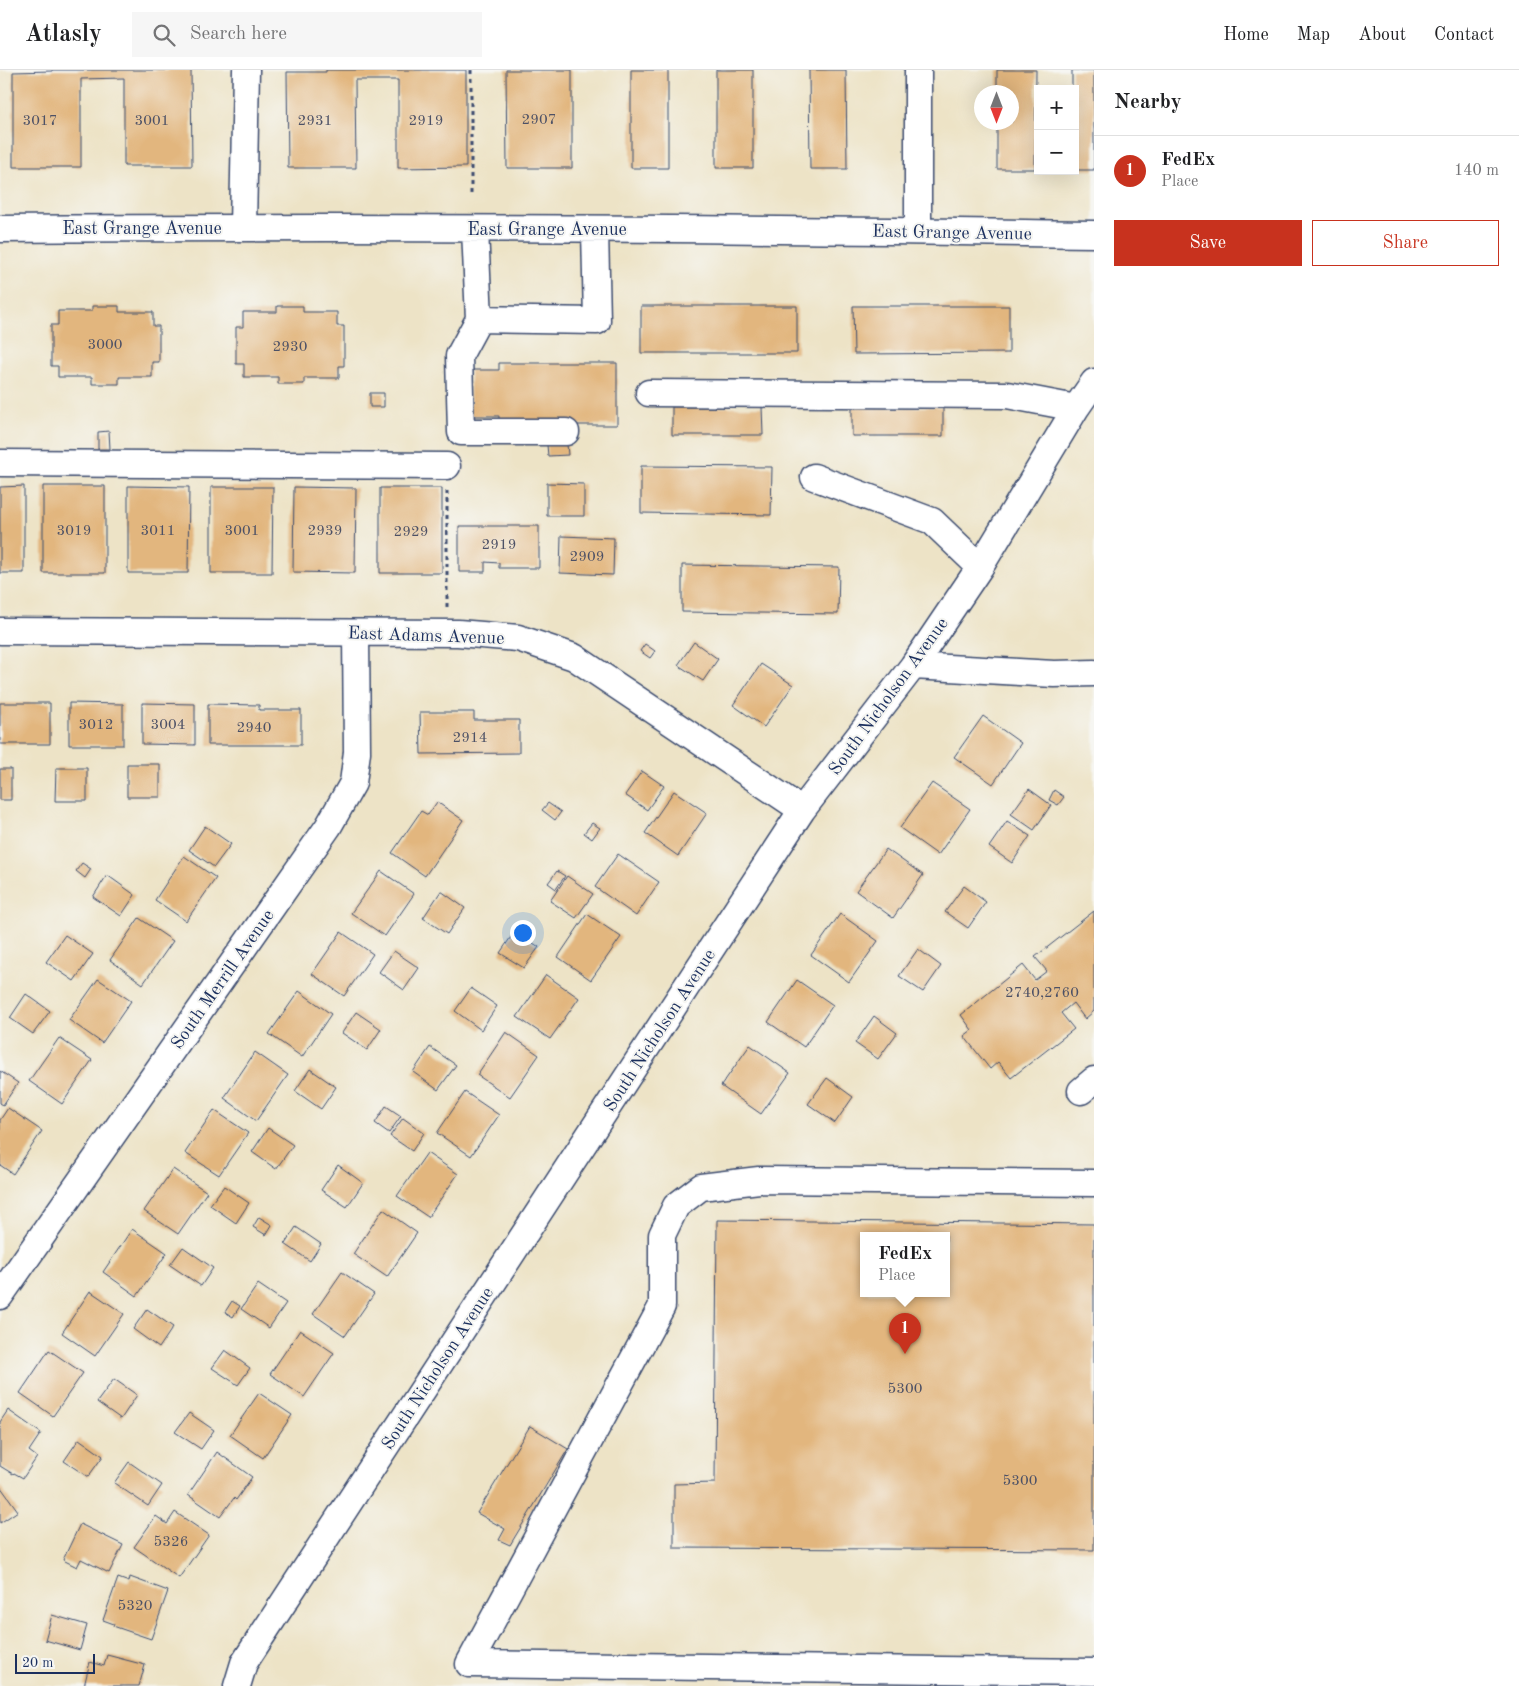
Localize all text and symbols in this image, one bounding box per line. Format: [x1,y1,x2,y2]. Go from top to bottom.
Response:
search box [132,12,482,57]
icon: search [150,21,178,49]
text: Atlasly [25,23,102,47]
text: Search here [190,25,287,44]
text: Home [1223,26,1269,44]
text: Map [1297,26,1330,44]
text: About [1358,26,1406,44]
text: Contact [1434,26,1494,44]
north arrow [974,85,1019,130]
map controls [1034,85,1079,175]
button: + [1034,85,1079,130]
text: Nearby [1114,92,1182,113]
house number: 2907 [522,113,556,128]
house number: 3017 [23,114,57,129]
house number: 3001 [135,114,169,129]
house number: 2931 [298,114,332,129]
house number: 2919 [409,114,443,129]
button: − [1034,130,1079,175]
text: FedEx [1161,151,1215,170]
text: 1 [1125,163,1135,179]
text: 140 m [1454,163,1499,179]
text: Place [1161,174,1198,190]
street label: East Grange Avenue [62,220,222,238]
button: Save [1114,220,1302,266]
button: Share [1312,220,1499,266]
street label: East Grange Avenue [467,221,627,239]
street label: East Grange Avenue [872,223,1032,243]
house number: 3000 [88,338,122,353]
house number: 2930 [273,340,307,355]
house number: 3019 [57,524,91,539]
house number: 3011 [141,524,175,539]
house number: 3001 [225,524,259,539]
house number: 2939 [308,524,342,539]
house number: 2929 [394,525,428,540]
house number: 2919 [482,538,516,553]
house number: 2909 [570,550,604,565]
street label: South Nicholson Avenue [826,615,952,779]
street label: East Adams Avenue [347,624,505,648]
house number: 3012 [79,718,113,733]
house number: 3004 [151,718,185,733]
house number: 2940 [237,721,271,736]
house number: 2914 [453,731,487,746]
street label: South Merrill Avenue [168,907,278,1053]
your location [510,920,536,946]
street label: South Nicholson Avenue [601,946,719,1115]
house number: 2740,2760 [1005,986,1079,1001]
popup [860,1232,950,1297]
text: FedEx [878,1245,932,1264]
text: Place [878,1268,915,1284]
street label: South Nicholson Avenue [379,1284,497,1453]
pin: 1 [889,1313,921,1354]
house number: 5300 [888,1382,922,1397]
house number: 5300 [1003,1474,1037,1489]
house number: 5326 [154,1535,188,1550]
house number: 5320 [118,1599,152,1614]
scale bar [15,1651,95,1674]
text: 20 m [22,1656,53,1670]

